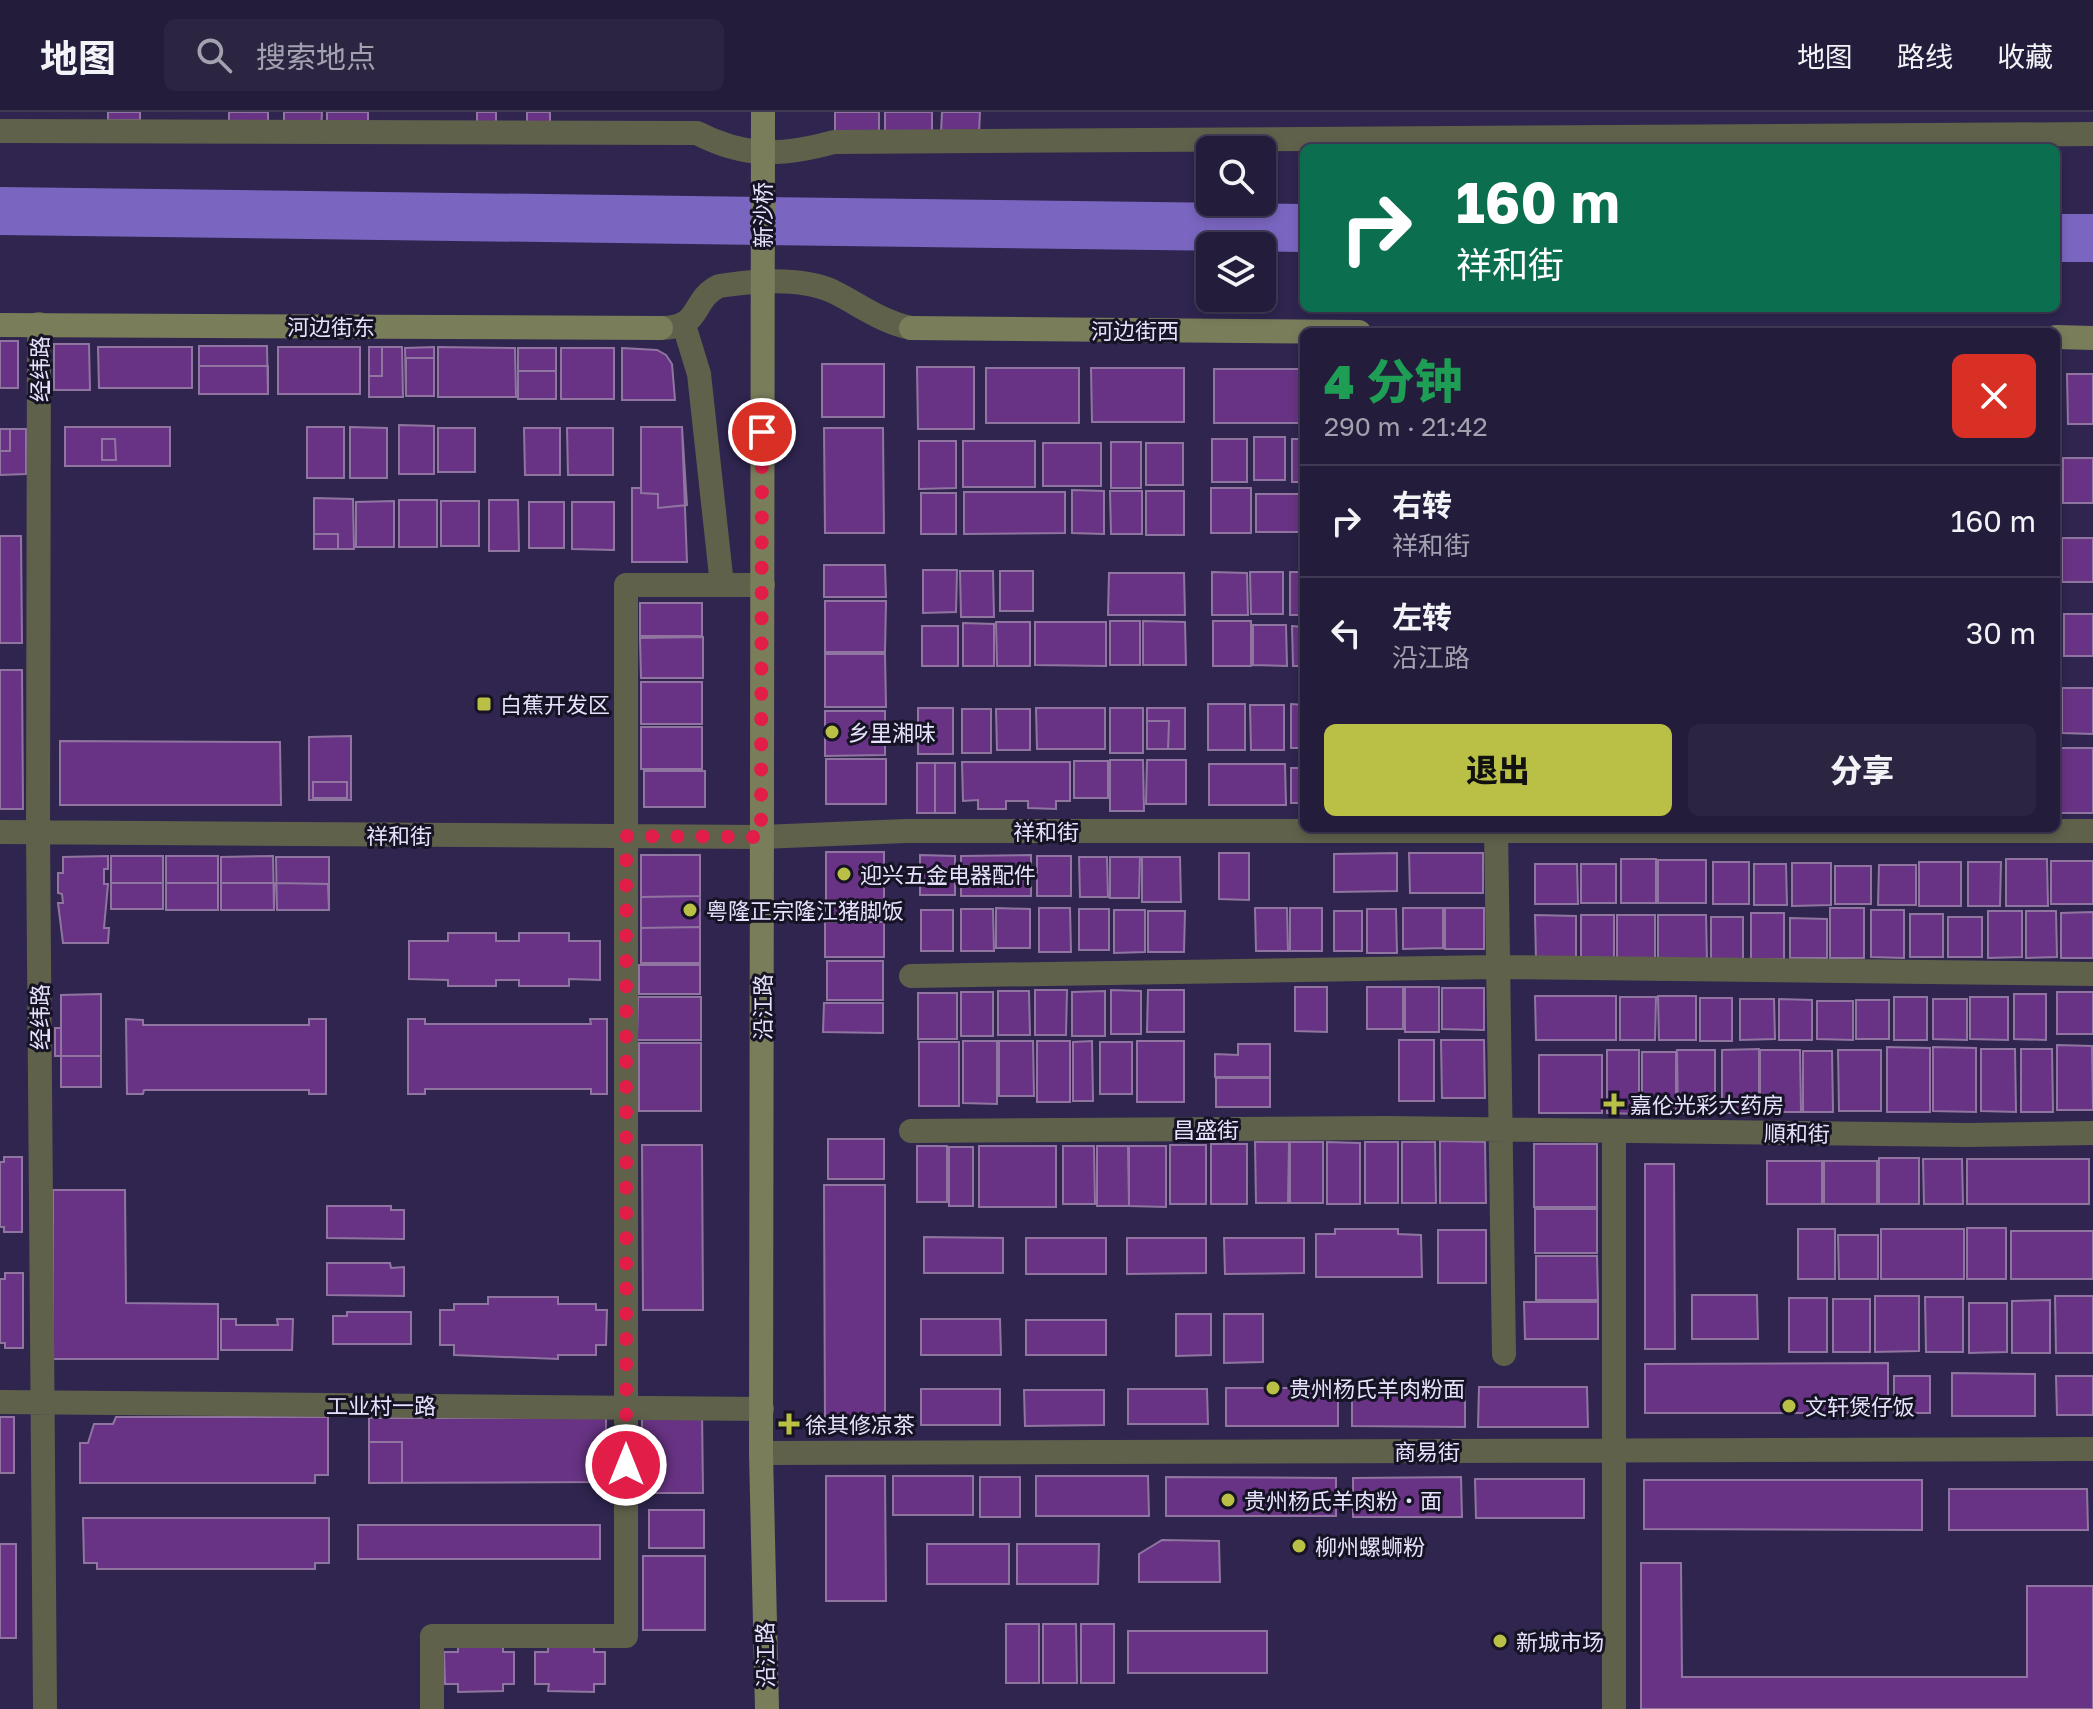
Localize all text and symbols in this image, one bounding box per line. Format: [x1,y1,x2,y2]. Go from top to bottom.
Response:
search box [164,19,724,91]
icon: search [192,33,236,77]
text: 地图 [40,35,116,80]
text: 搜索地点 [256,39,376,75]
text: 地图 [1797,40,1853,73]
text: 路线 [1897,40,1953,73]
text: 收藏 [1997,40,2053,73]
map controls [1196,136,1276,312]
button: search [1196,136,1276,216]
text: 160 m [1456,168,1620,235]
icon: right [1324,176,1428,280]
street label: 新沙桥 [749,182,776,248]
button: layers [1196,232,1276,312]
text: 祥和街 [1456,243,1564,286]
street label: 河边街东 [287,313,375,340]
street label: 河边街西 [1091,317,1179,344]
street label: 经纬路 [26,336,53,402]
text: 4 分钟 [1324,352,1462,410]
button: close [1952,354,2036,438]
pin [728,398,796,466]
icon: arrive [740,410,784,454]
text: 290 m · 21:42 [1324,411,1488,442]
text: 右转 [1392,487,1452,523]
icon: right [1324,499,1368,543]
text: 160 m [1951,503,2036,539]
text: 祥和街 [1392,530,1470,561]
text: 左转 [1392,599,1452,635]
icon: left [1324,611,1368,655]
text: 30 m [1966,615,2036,651]
text: 沿江路 [1392,642,1470,673]
place label: 白蕉开发区 [500,691,610,718]
marker: 白蕉开发区 [475,695,493,713]
place label: 乡里湘味 [848,719,936,746]
marker: 乡里湘味 [823,723,841,741]
button: 退出 [1324,724,1672,816]
button: 分享 [1688,724,2036,816]
street label: 祥和街 [1013,818,1079,845]
street label: 祥和街 [366,822,432,849]
place label: 迎兴五金电器配件 [860,861,1036,888]
marker: 迎兴五金电器配件 [835,865,853,883]
place label: 粤隆正宗隆江猪脚饭 [706,897,904,924]
marker: 粤隆正宗隆江猪脚饭 [681,901,699,919]
street label: 沿江路 [749,974,776,1040]
street label: 经纬路 [26,984,53,1050]
place label: 嘉伦光彩大药房 [1630,1091,1784,1118]
marker: 嘉伦光彩大药房 [1605,1095,1623,1113]
street label: 昌盛街 [1173,1116,1239,1143]
street label: 順和街 [1764,1119,1830,1147]
place label: 贵州杨氏羊肉粉面 [1289,1375,1465,1402]
marker: 贵州杨氏羊肉粉面 [1264,1379,1282,1397]
street label: 工业村一路 [326,1392,436,1419]
place label: 文轩煲仔饭 [1805,1393,1915,1420]
marker: 文轩煲仔饭 [1780,1397,1798,1415]
place label: 徐其修凉茶 [805,1411,915,1438]
marker: 徐其修凉茶 [780,1415,798,1433]
position arrow [584,1423,668,1507]
street label: 商易街 [1394,1438,1460,1465]
place label: 贵州杨氏羊肉粉・面 [1244,1487,1442,1514]
marker: 贵州杨氏羊肉粉・面 [1219,1491,1237,1509]
place label: 柳州螺蛳粉 [1315,1533,1425,1560]
marker: 柳州螺蛳粉 [1290,1537,1308,1555]
street label: 沿江路 [751,1622,779,1688]
place label: 新城市场 [1516,1628,1604,1655]
marker: 新城市场 [1491,1632,1509,1650]

